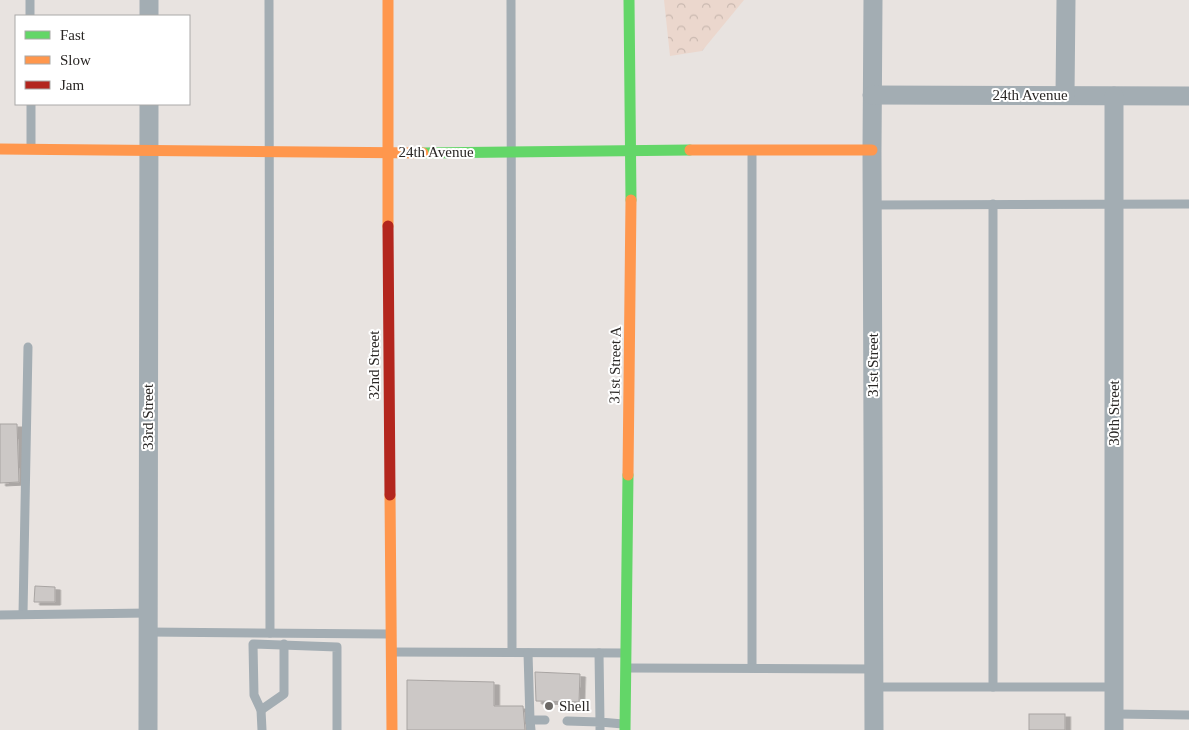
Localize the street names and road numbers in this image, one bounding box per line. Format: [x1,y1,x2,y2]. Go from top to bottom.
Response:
street label: 24th Avenue [992,87,1068,103]
street label: 24th Avenue [398,144,474,160]
street label: 31st Street A [606,326,624,404]
street label: 32nd Street [366,330,382,399]
street label: 31st Street [865,332,881,397]
street label: 30th Street [1106,379,1122,446]
street label: 33rd Street [140,383,156,450]

